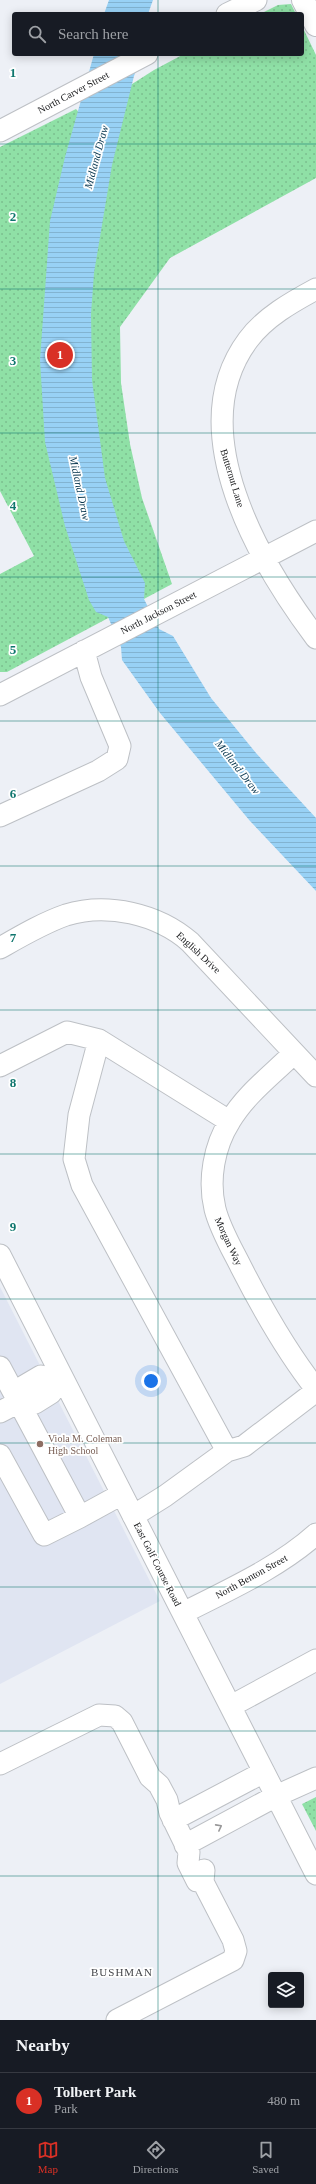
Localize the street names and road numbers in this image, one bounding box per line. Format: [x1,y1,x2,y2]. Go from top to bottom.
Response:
street label: North Carver Street [36,69,111,116]
street label: Butternut Lane [218,448,247,509]
street label: North Jackson Street [119,589,198,636]
street label: English Drive [174,929,223,976]
street label: Morgan Way [213,1215,244,1267]
street label: East Golf Course Road [132,1521,183,1608]
street label: North Benton Street [213,1552,289,1601]

